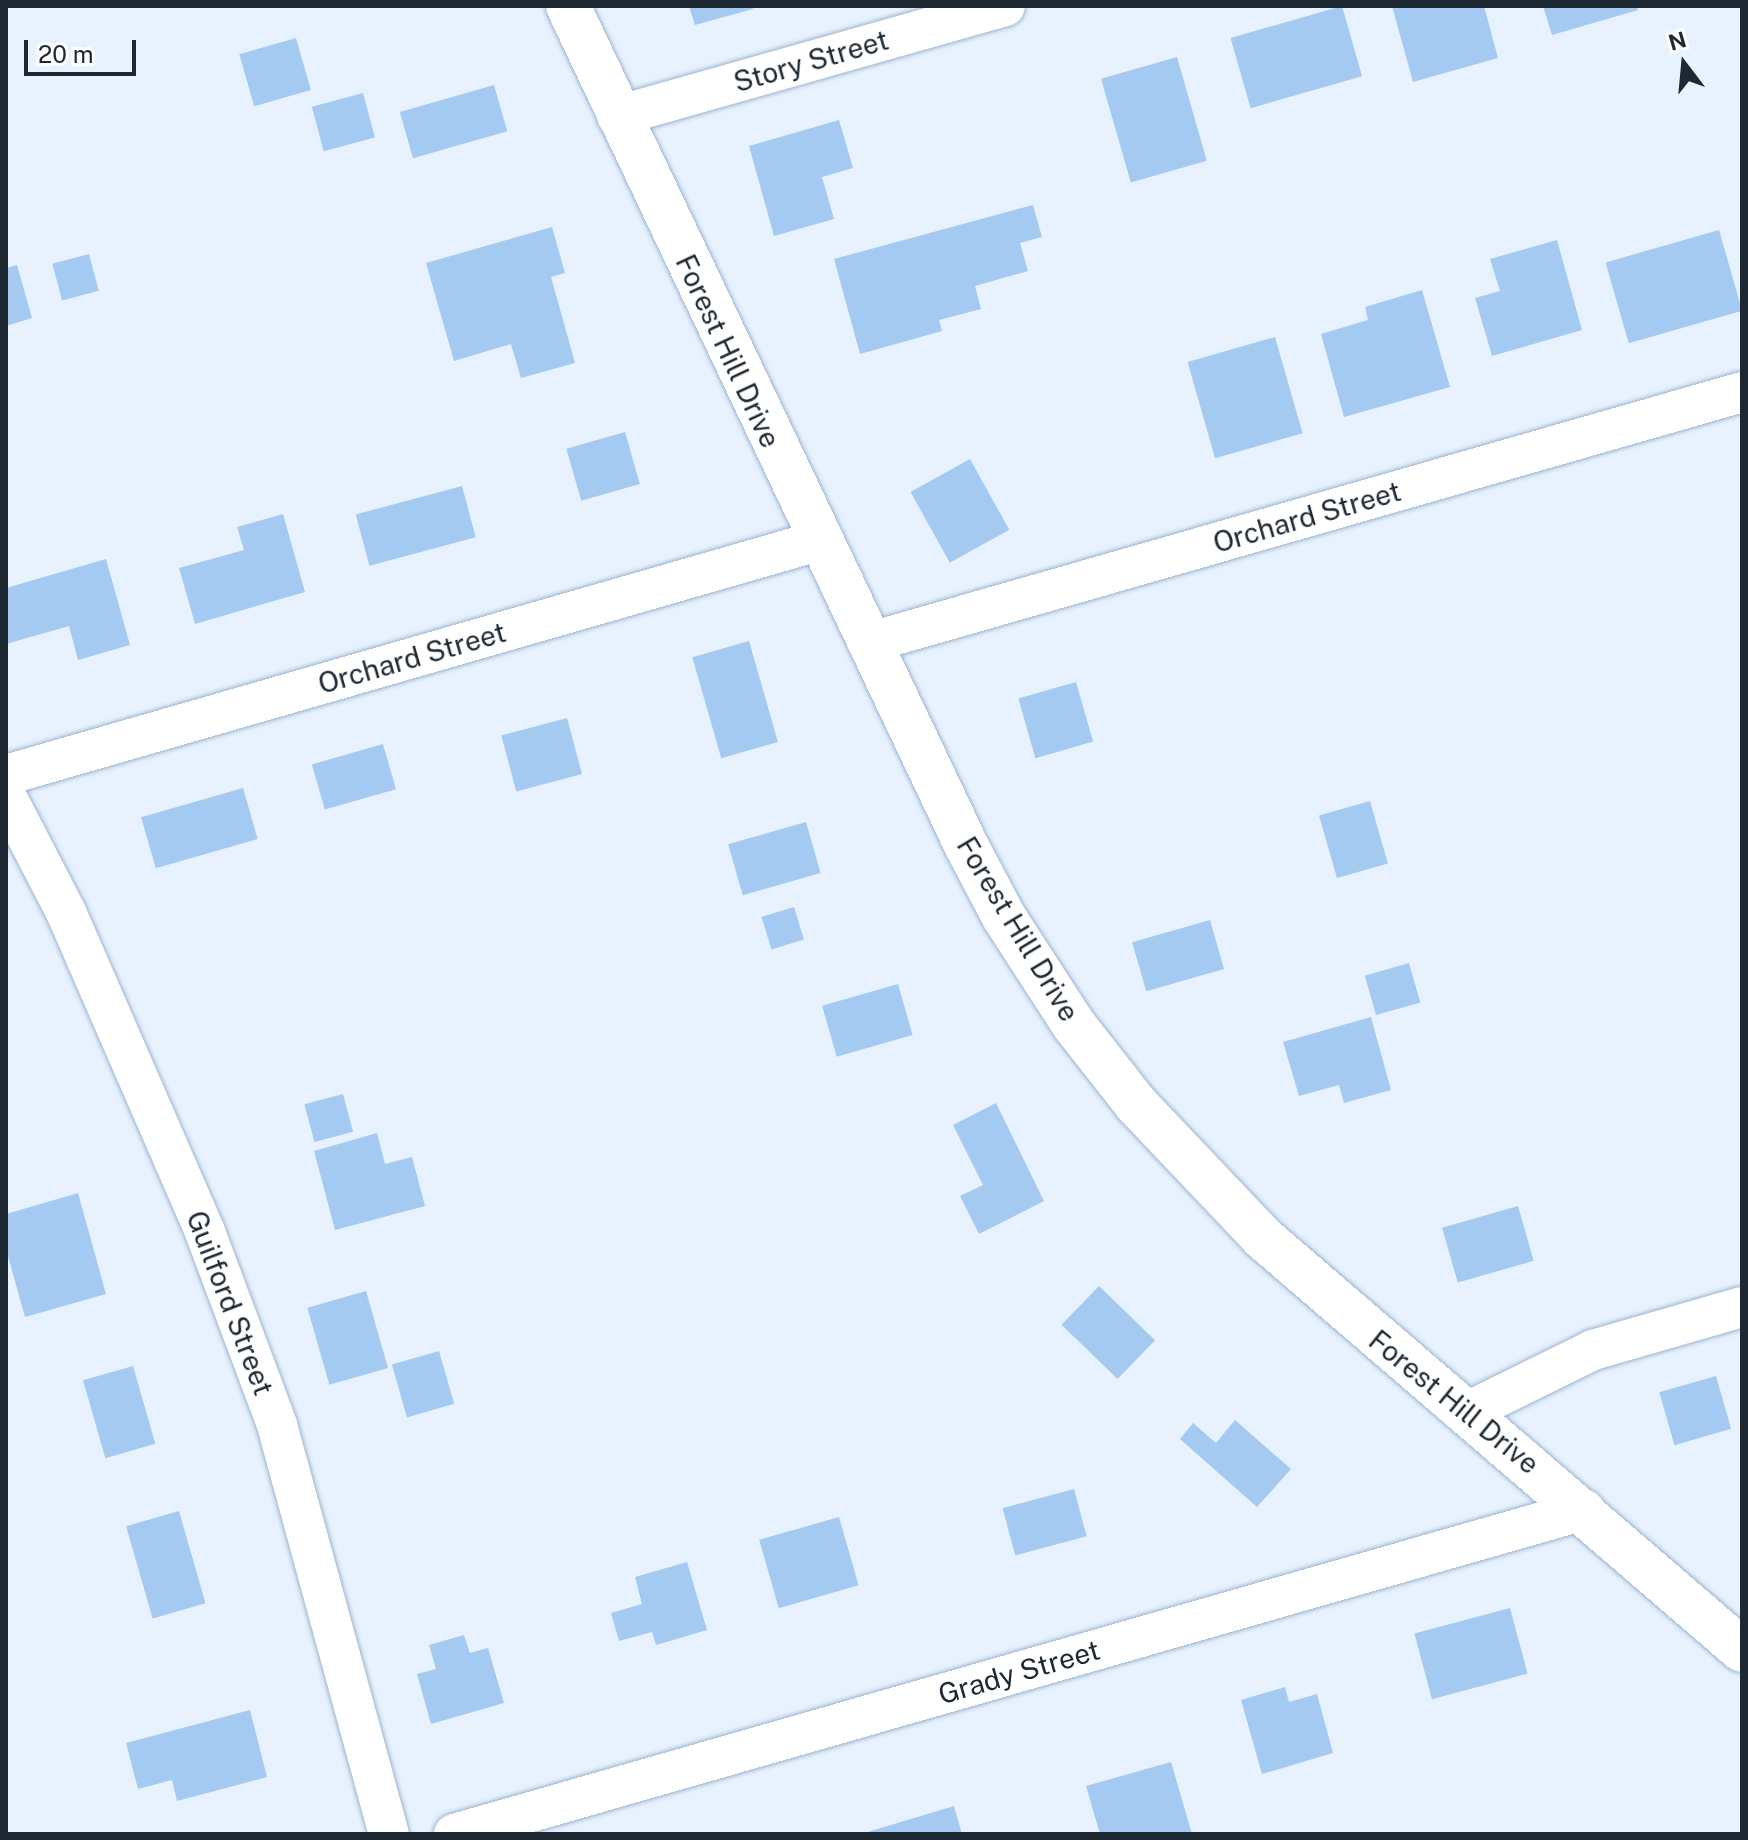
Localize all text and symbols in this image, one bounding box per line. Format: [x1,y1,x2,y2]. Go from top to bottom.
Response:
street label: Story Street [730,23,892,99]
scale bar [28,24,140,74]
north arrow [1644,24,1724,104]
text: N [1666,26,1689,56]
text: 20 m [38,40,94,68]
street label: Forest Hill Drive [669,249,787,453]
street label: Orchard Street [1209,474,1405,560]
street label: Orchard Street [314,615,510,701]
street label: Forest Hill Drive [950,831,1086,1027]
street label: Guilford Street [179,1206,281,1400]
street label: Forest Hill Drive [1362,1323,1546,1481]
street label: Grady Street [934,1633,1104,1711]

